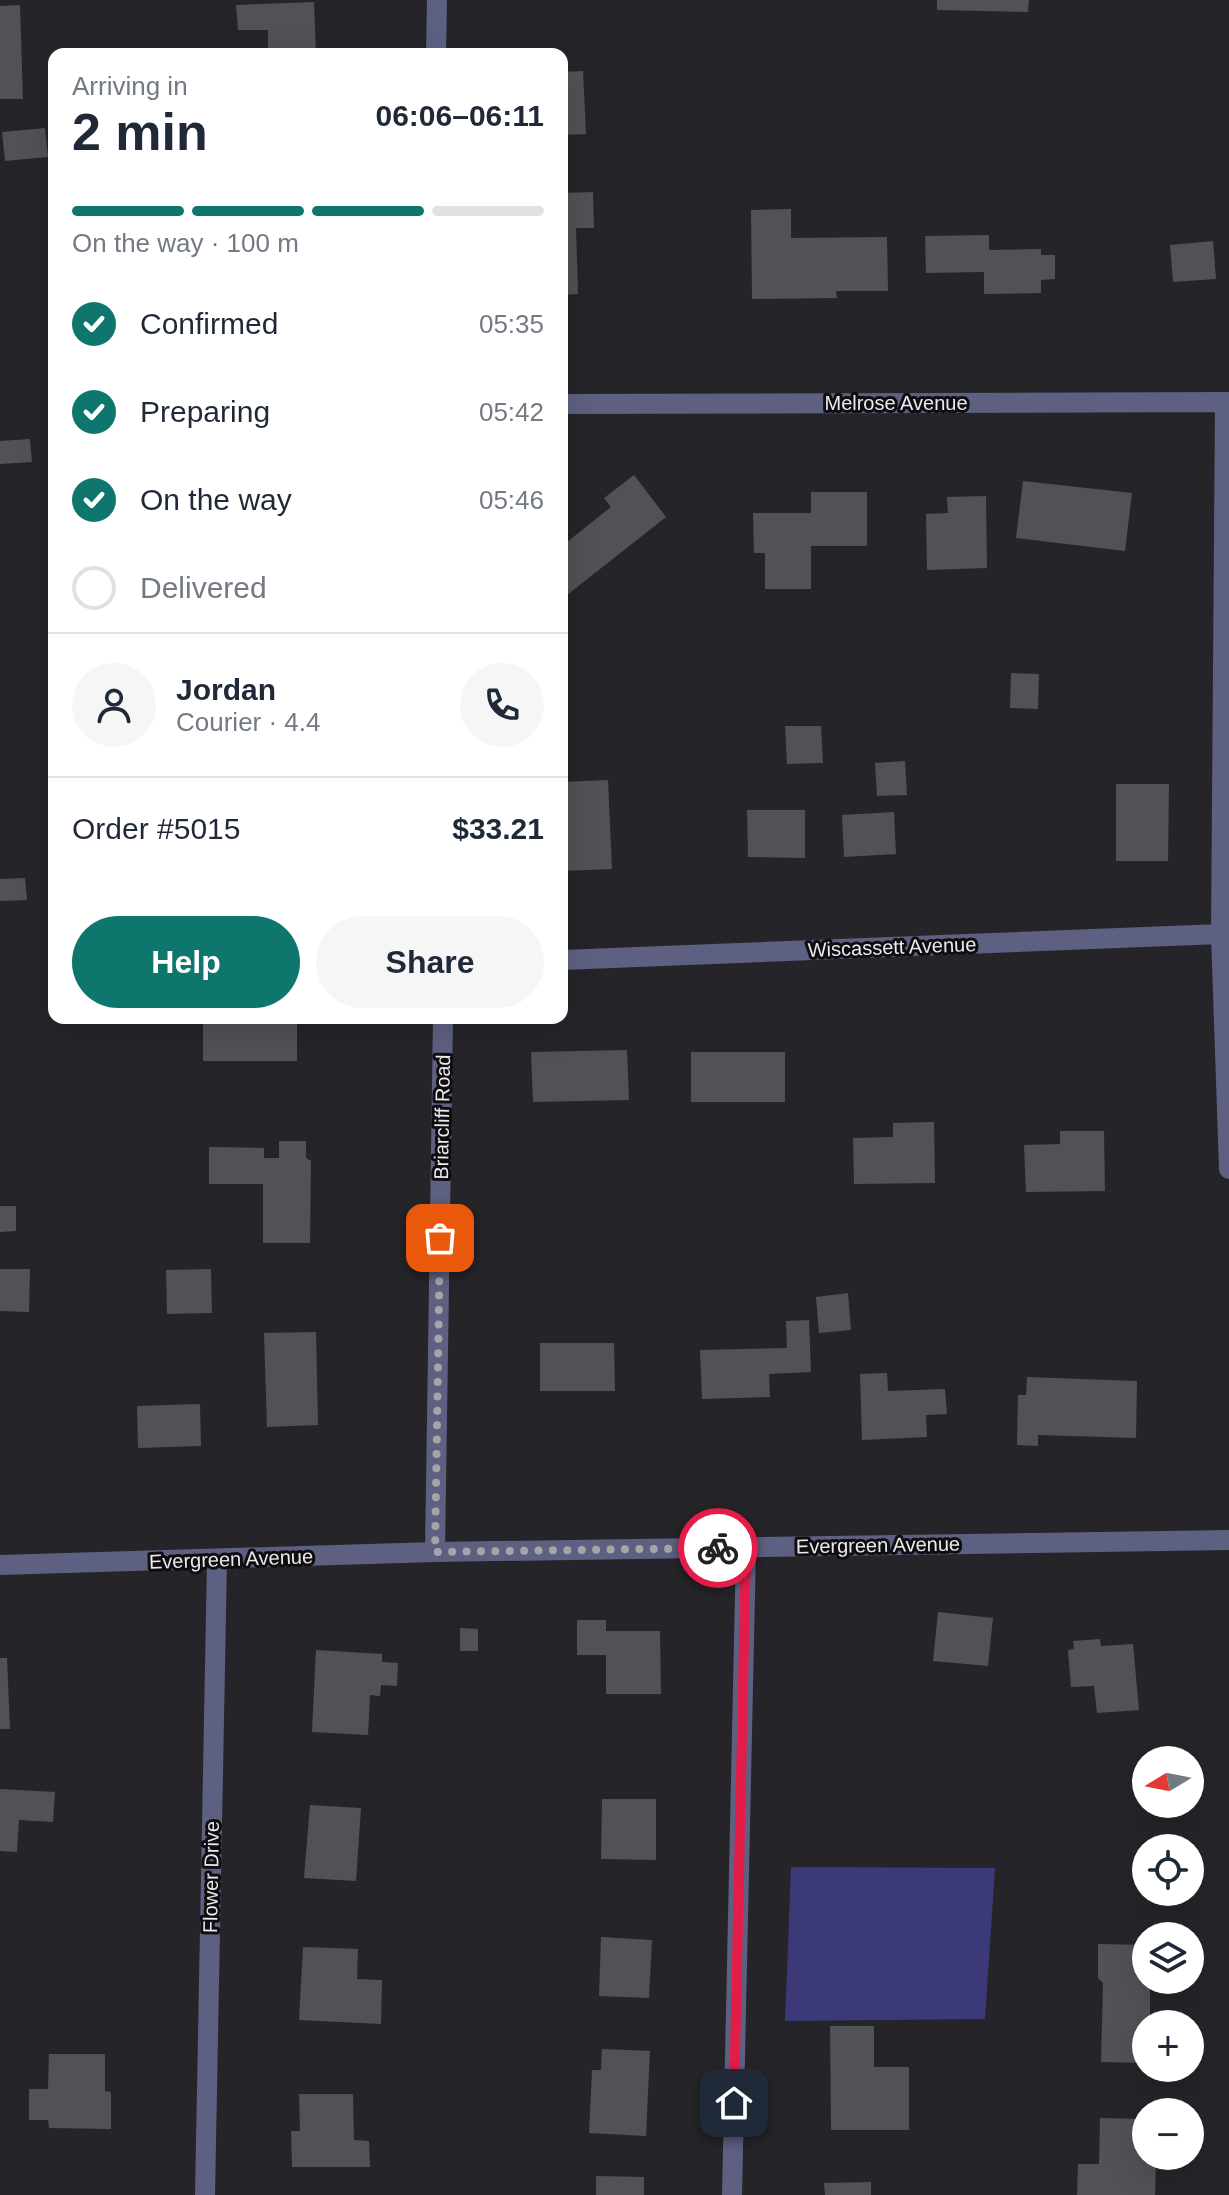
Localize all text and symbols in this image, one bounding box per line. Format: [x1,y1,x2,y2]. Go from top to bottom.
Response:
text: Arriving in [72,71,188,101]
text: 06:06–06:11 [376,99,544,132]
text: 2 min [72,103,208,161]
text: On the way · 100 m [72,228,299,258]
icon: check [72,302,116,346]
text: Confirmed [140,307,278,340]
text: 05:35 [479,309,544,339]
icon: check [72,390,116,434]
street label: Melrose Avenue [824,392,968,414]
text: Preparing [140,395,270,428]
text: 05:42 [479,397,544,427]
icon: check [72,478,116,522]
text: On the way [140,483,292,516]
text: 05:46 [479,485,544,515]
text: Delivered [140,571,267,604]
button: person [72,663,156,747]
button: phone [460,663,544,747]
text: Jordan [176,673,276,706]
text: Courier · 4.4 [176,707,321,737]
text: Order #5015 [72,812,240,845]
text: $33.21 [452,812,544,845]
button: Help [72,916,300,1008]
button: Share [316,916,544,1008]
street label: Wiscassett Avenue [807,933,977,961]
street label: Briarcliff Road [430,1054,454,1180]
pin [406,1204,474,1272]
icon: bag [418,1216,462,1260]
courier [678,1508,758,1588]
icon: bike [696,1526,740,1570]
street label: Evergreen Avenue [796,1533,960,1557]
street label: Evergreen Avenue [149,1545,313,1573]
north arrow [1132,1746,1204,1818]
map controls [1132,1746,1204,2170]
street label: Flower Drive [199,1821,223,1933]
button: locate [1132,1834,1204,1906]
button: layers [1132,1922,1204,1994]
button: + [1132,2010,1204,2082]
pin [700,2069,768,2137]
icon: home [712,2081,756,2125]
button: − [1132,2098,1204,2170]

